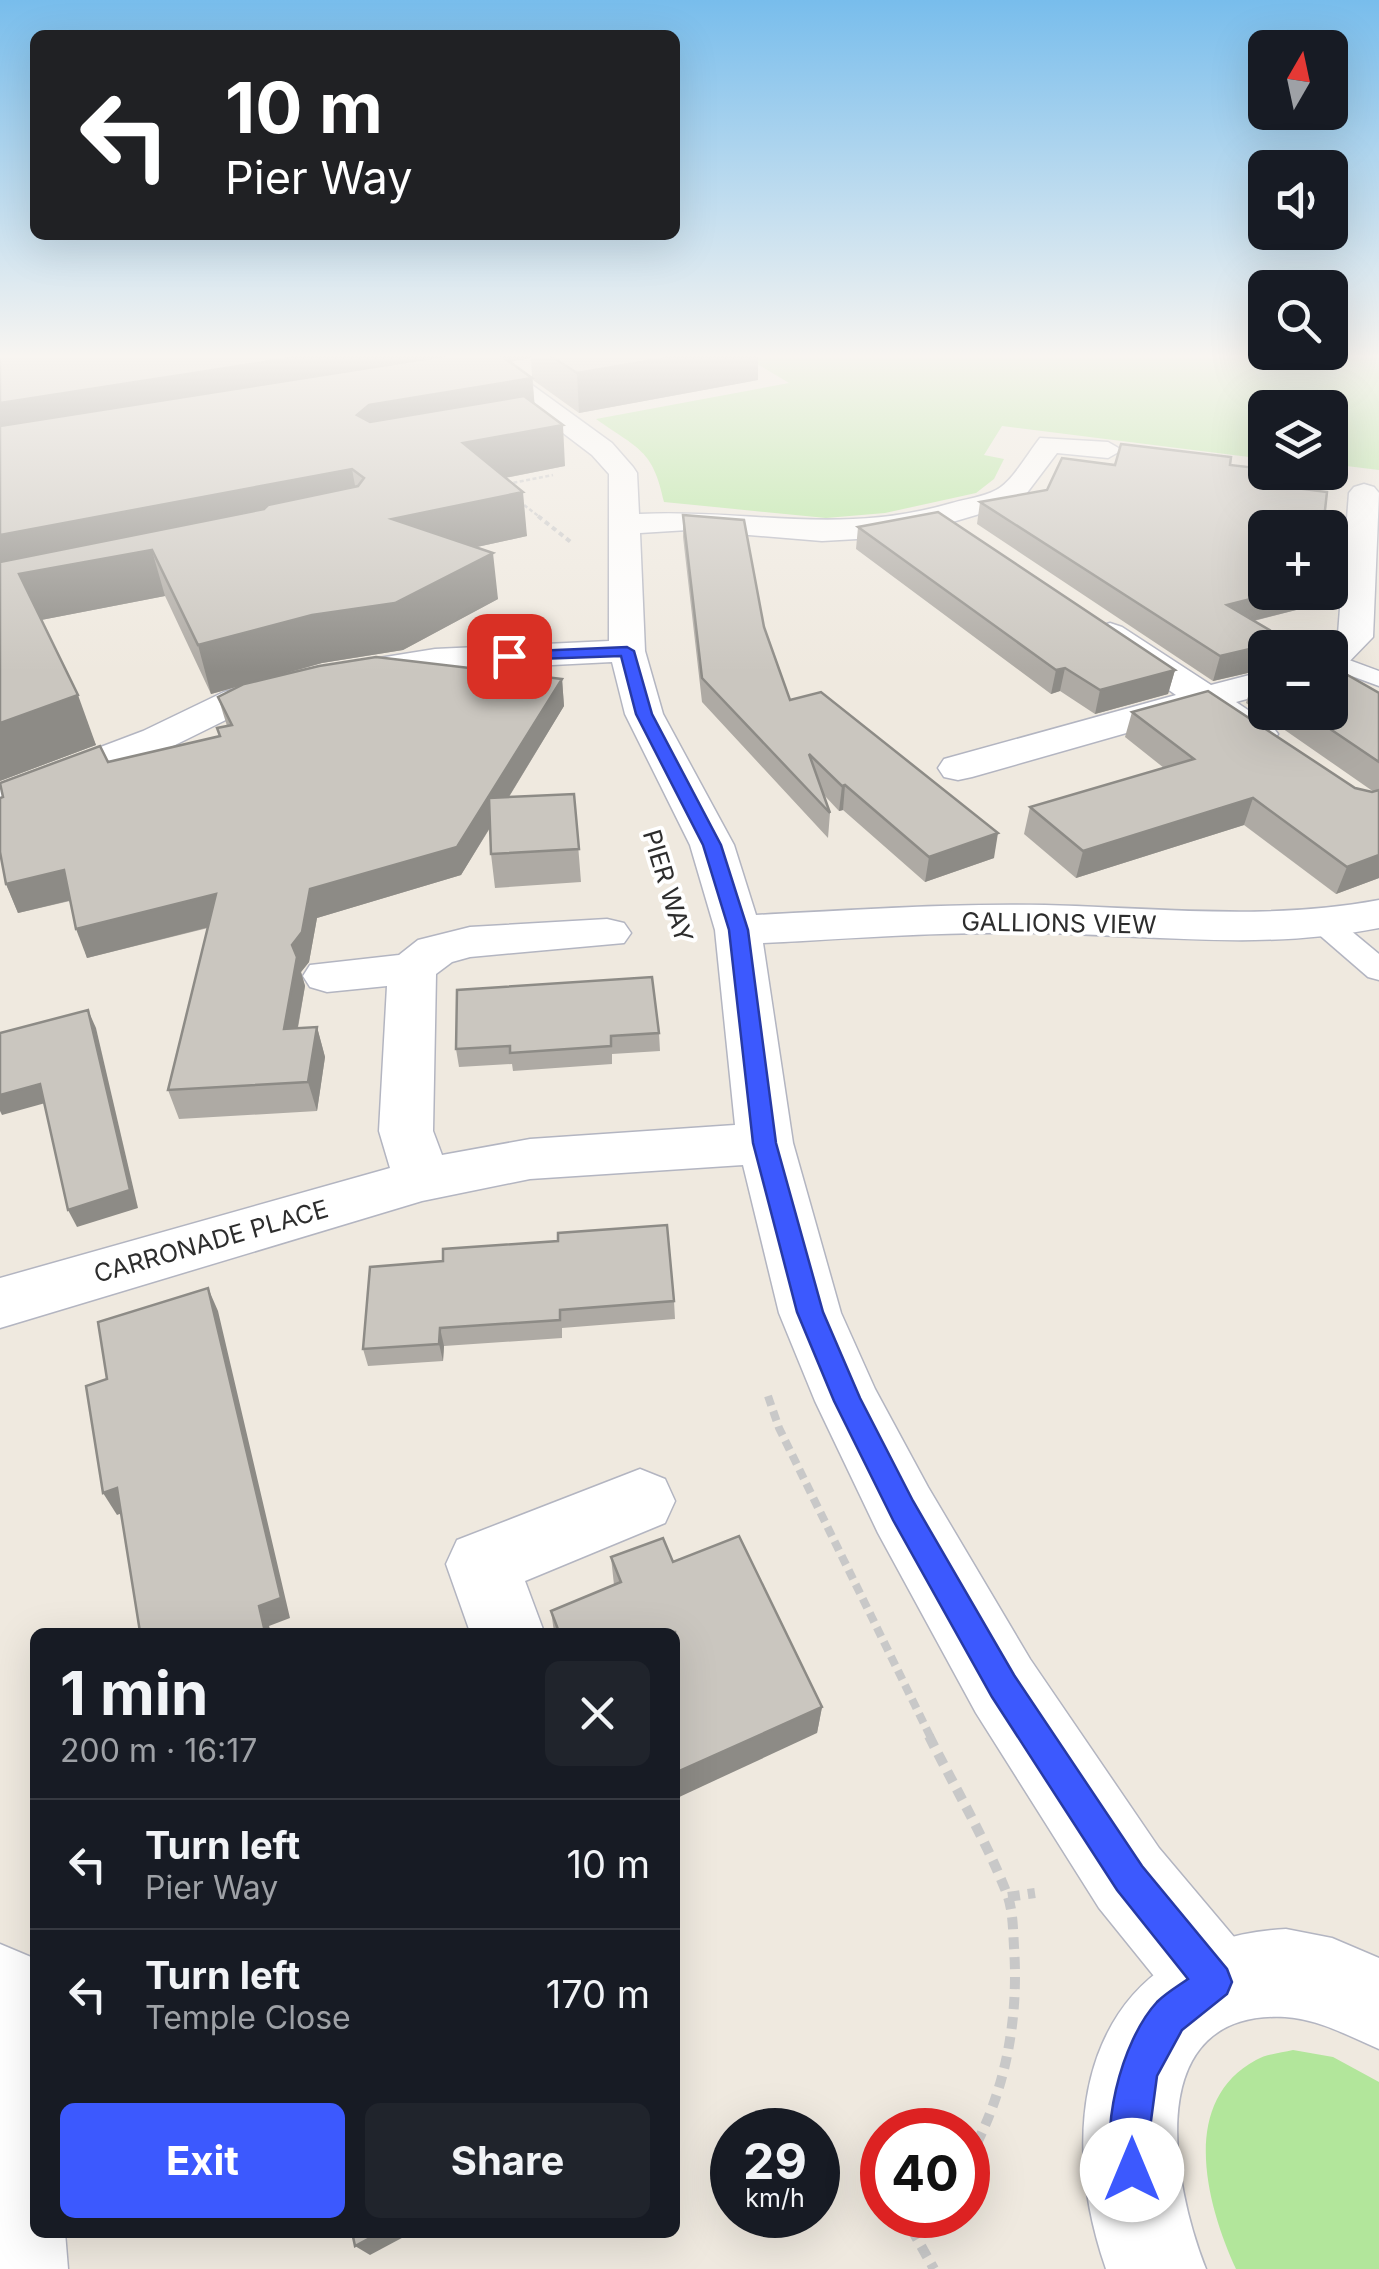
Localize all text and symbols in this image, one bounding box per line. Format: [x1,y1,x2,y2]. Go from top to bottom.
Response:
north arrow [1248,30,1348,130]
map controls [1248,30,1348,730]
text: 10 m [225,65,383,150]
icon: left [60,70,190,200]
text: Pier Way [225,150,412,205]
button: sound [1248,150,1348,250]
button: search [1248,270,1348,370]
button: layers [1248,390,1348,490]
button: + [1248,510,1348,610]
pin [467,614,552,699]
icon: arrive [482,629,537,684]
button: − [1248,630,1348,730]
street label: PIER WAY [637,826,699,946]
street label: GALLIONS VIEW [961,906,1157,940]
street label: CARRONADE PLACE [90,1193,332,1289]
text: 1 min [60,1657,208,1729]
button: close [545,1661,650,1766]
text: 200 m · 16:17 [60,1731,257,1770]
text: Turn left [145,1822,300,1868]
icon: left [60,1837,115,1892]
text: 10 m [567,1841,650,1887]
text: Pier Way [145,1868,278,1907]
text: Turn left [145,1952,300,1998]
icon: left [60,1967,115,2022]
text: 170 m [546,1971,650,2017]
text: Temple Close [145,1998,351,2037]
button: Exit [60,2103,345,2218]
button: Share [365,2103,650,2218]
speed limit sign: 40 [860,2108,990,2238]
position arrow [1080,2118,1184,2222]
text: 29 [743,2131,807,2191]
text: km/h [745,2183,805,2213]

